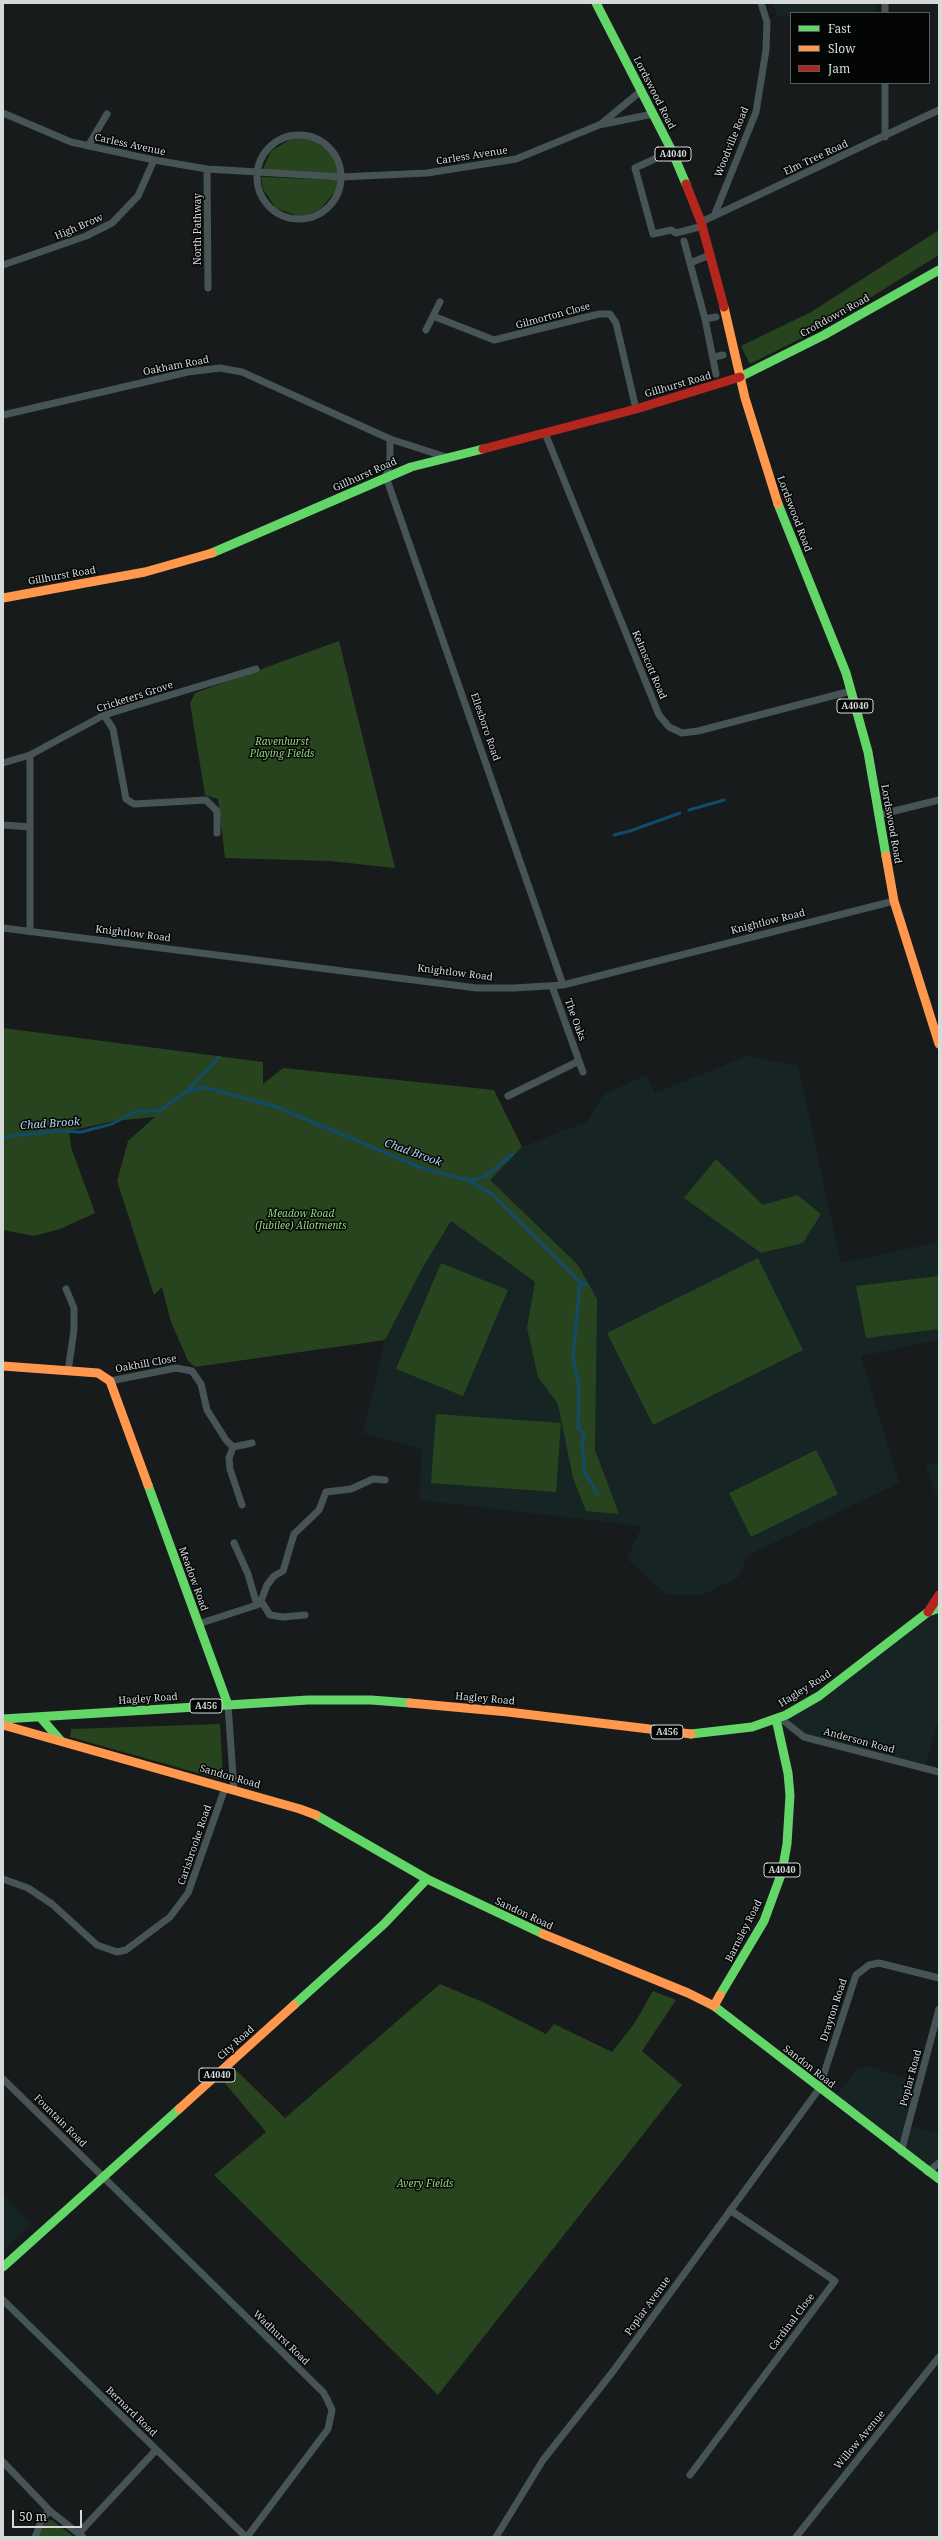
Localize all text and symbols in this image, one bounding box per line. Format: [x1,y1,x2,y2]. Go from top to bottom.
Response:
legend [790,12,930,84]
text: Fast [828,20,851,37]
text: Slow [828,40,856,57]
street label: Lordswood Road [630,54,678,132]
text: Jam [828,60,850,77]
street label: Woodville Road [712,105,752,179]
street label: Carless Avenue [93,132,167,158]
street label: Elm Tree Road [782,138,850,178]
street label: Carless Avenue [435,144,509,168]
road number: A4040 [655,147,691,161]
street label: North Pathway [192,193,204,265]
street label: High Brow [53,211,105,243]
street label: Croftdown Road [798,292,872,340]
street label: Gilmorton Close [514,300,592,332]
street label: Oakham Road [142,354,210,378]
street label: Gillhurst Road [643,370,713,400]
street label: Gillhurst Road [331,456,399,494]
street label: Lordswood Road [774,474,814,554]
street label: Gillhurst Road [27,564,97,588]
street label: Kelmscott Road [629,629,669,701]
street label: Cricketers Grove [95,679,175,715]
street label: Ellesboro Road [468,691,502,763]
road number: A4040 [837,699,873,713]
park label: Ravenhurst Playing Fields [250,736,314,760]
street label: Lordswood Road [878,783,904,865]
street label: Knightlow Road [730,907,806,937]
street label: Knightlow Road [95,923,171,945]
street label: Knightlow Road [417,962,493,984]
street label: The Oaks [562,997,588,1043]
water label: Chad Brook [20,1115,80,1133]
water label: Chad Brook [383,1137,443,1169]
park label: Meadow Road (Jubilee) Allotments [255,1208,347,1232]
street label: Oakhill Close [114,1353,178,1375]
street label: Meadow Road [176,1545,210,1613]
street label: Hagley Road [776,1668,834,1710]
street label: Hagley Road [455,1690,515,1708]
street label: Hagley Road [118,1691,178,1707]
road number: A456 [190,1699,222,1713]
road number: A456 [651,1725,683,1739]
street label: Anderson Road [822,1726,896,1756]
street label: Sandon Road [198,1763,262,1791]
street label: Carisbrooke Road [176,1803,214,1887]
road number: A4040 [764,1863,800,1877]
street label: Sandon Road [493,1895,555,1933]
street label: Barnsley Road [723,1898,765,1964]
street label: Drayton Road [818,1977,850,2043]
street label: City Road [215,2023,257,2063]
street label: Sandon Road [781,2043,837,2091]
street label: Poplar Road [898,2048,924,2108]
road number: A4040 [199,2068,235,2082]
street label: Fountain Road [31,2092,89,2150]
park label: Avery Fields [397,2178,453,2190]
street label: Poplar Avenue [623,2274,673,2338]
street label: Cardinal Close [767,2291,817,2353]
street label: Wadhurst Road [250,2308,312,2368]
street label: Bernard Road [103,2385,159,2439]
street label: Willow Avenue [832,2408,888,2472]
scale bar [14,2502,84,2528]
text: 50 m [19,2508,47,2525]

